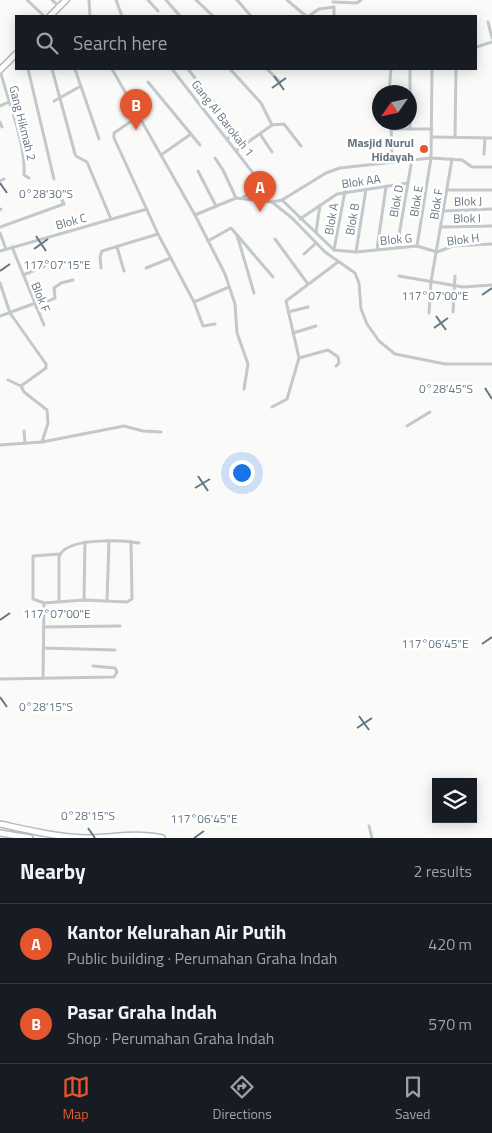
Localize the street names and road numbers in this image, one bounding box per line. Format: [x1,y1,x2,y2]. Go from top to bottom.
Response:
street label: Gang Al Barokah 1 [187,76,259,160]
street label: Gang Hikmah 2 [4,83,42,163]
street label: Blok AA [340,169,382,193]
street label: Blok D [384,183,408,219]
street label: Blok E [404,184,428,218]
street label: Blok F [424,187,448,221]
street label: Blok J [454,191,482,211]
street label: Blok B [340,201,364,237]
street label: Blok A [319,202,343,236]
street label: Blok C [53,208,89,234]
street label: Blok I [453,208,481,228]
street label: Blok G [379,228,413,250]
street label: Blok H [445,228,481,250]
street label: Blok F [26,279,56,315]

